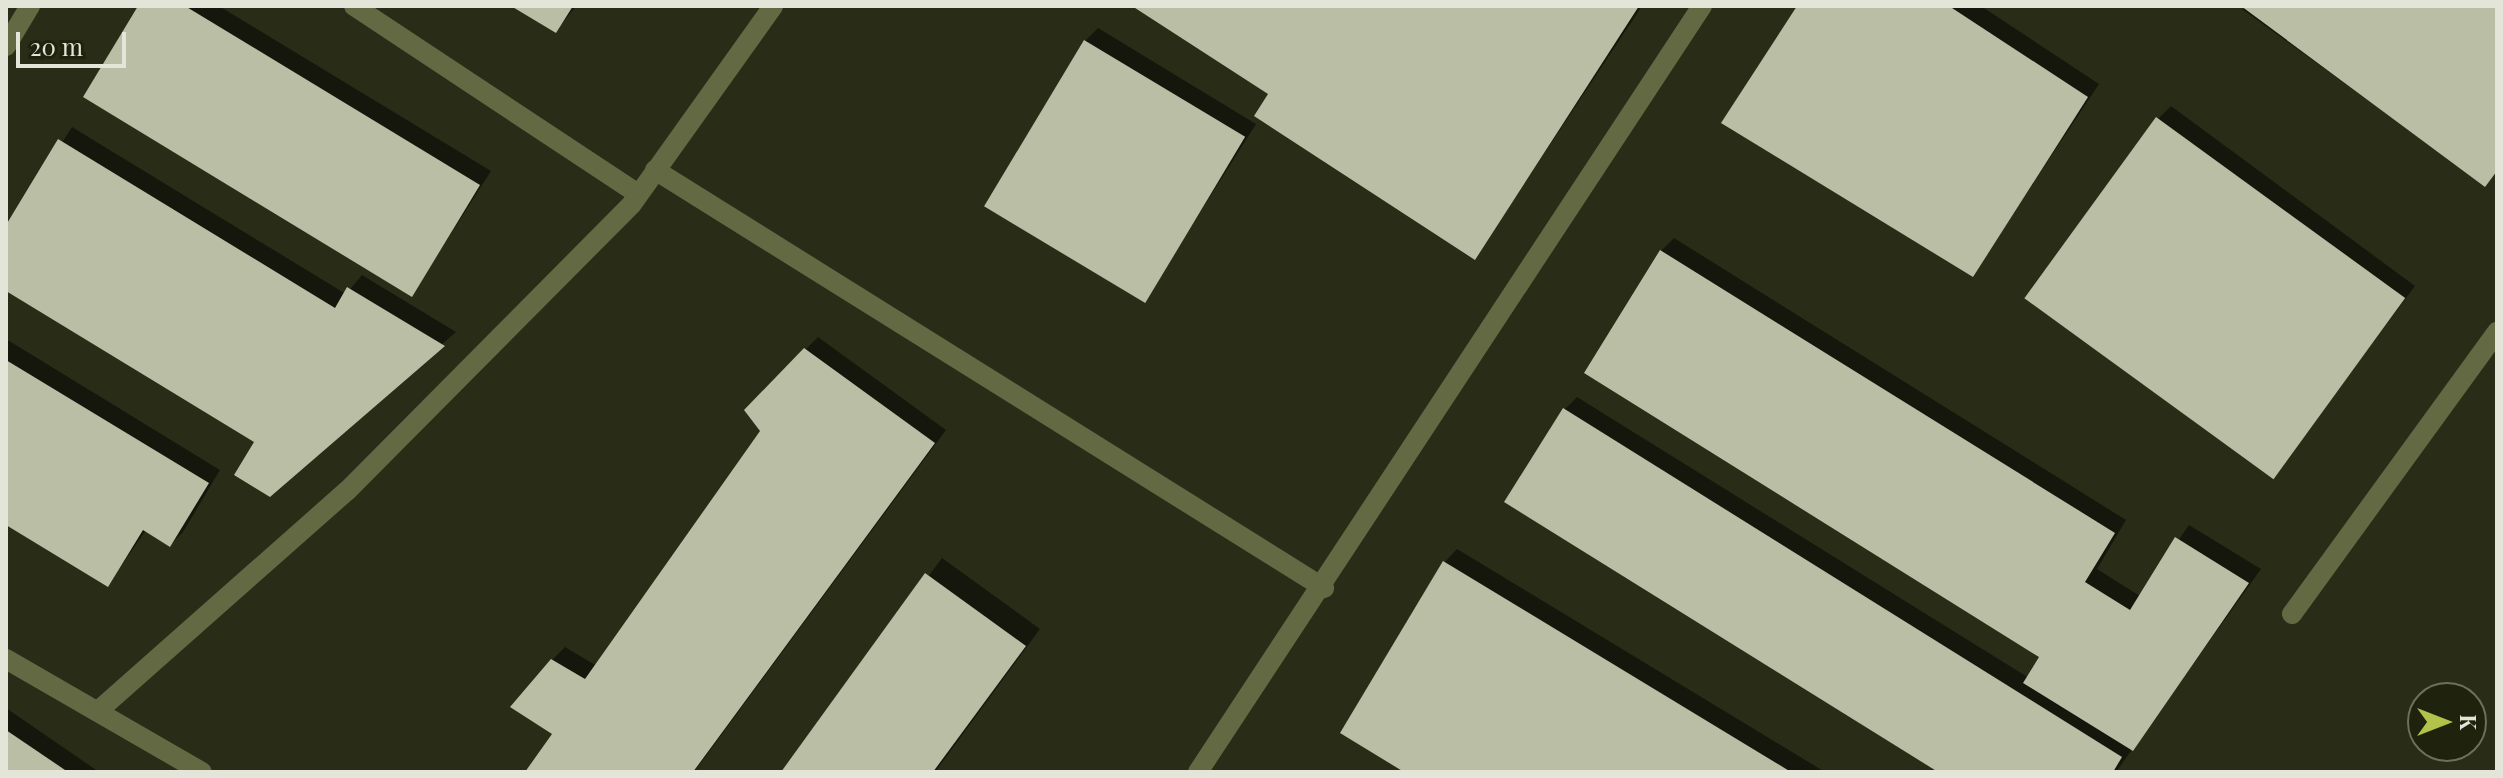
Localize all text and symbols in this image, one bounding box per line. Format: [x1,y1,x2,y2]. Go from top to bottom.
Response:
scale bar [20,16,130,66]
text: 20 m [30,30,83,62]
north arrow [2407,682,2487,762]
text: K [2454,714,2484,730]

